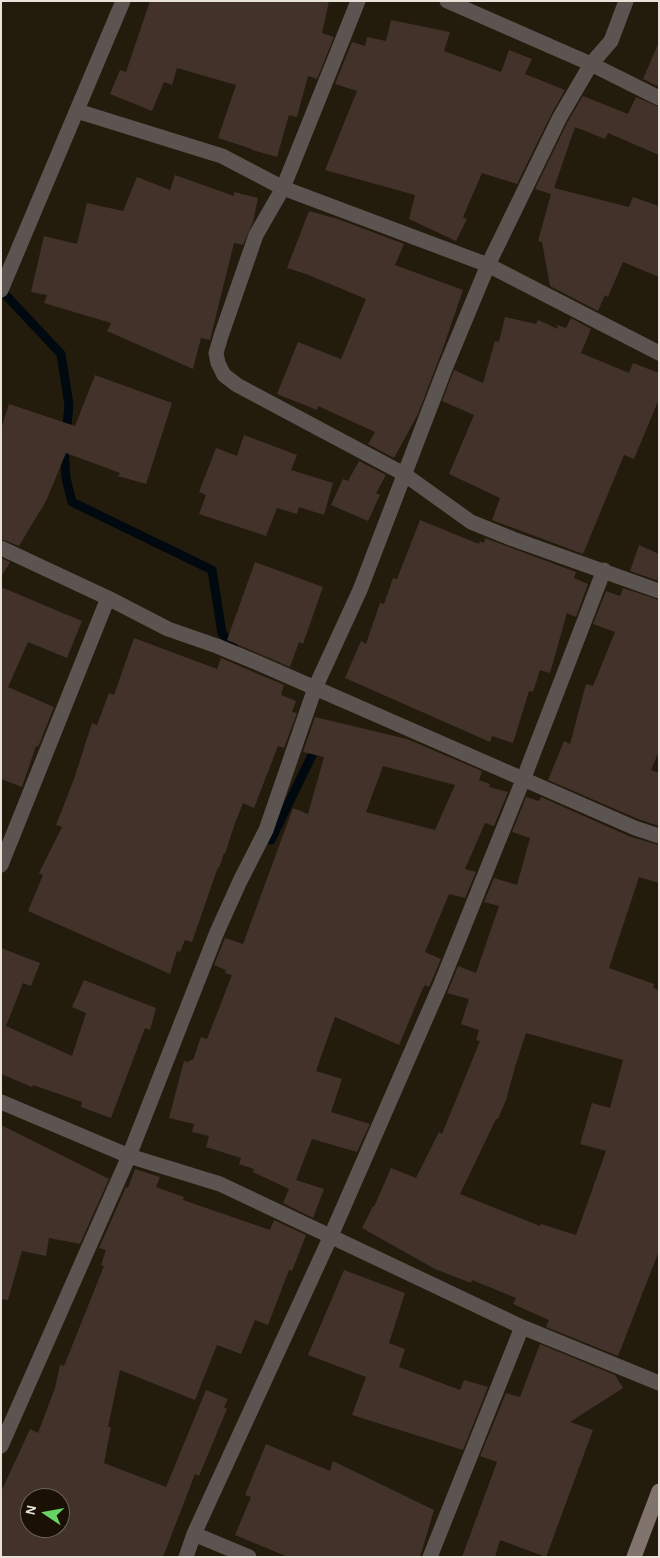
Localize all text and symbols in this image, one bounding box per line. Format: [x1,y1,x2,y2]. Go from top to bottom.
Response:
north arrow [20,1488,70,1538]
text: N [23,1504,39,1516]

